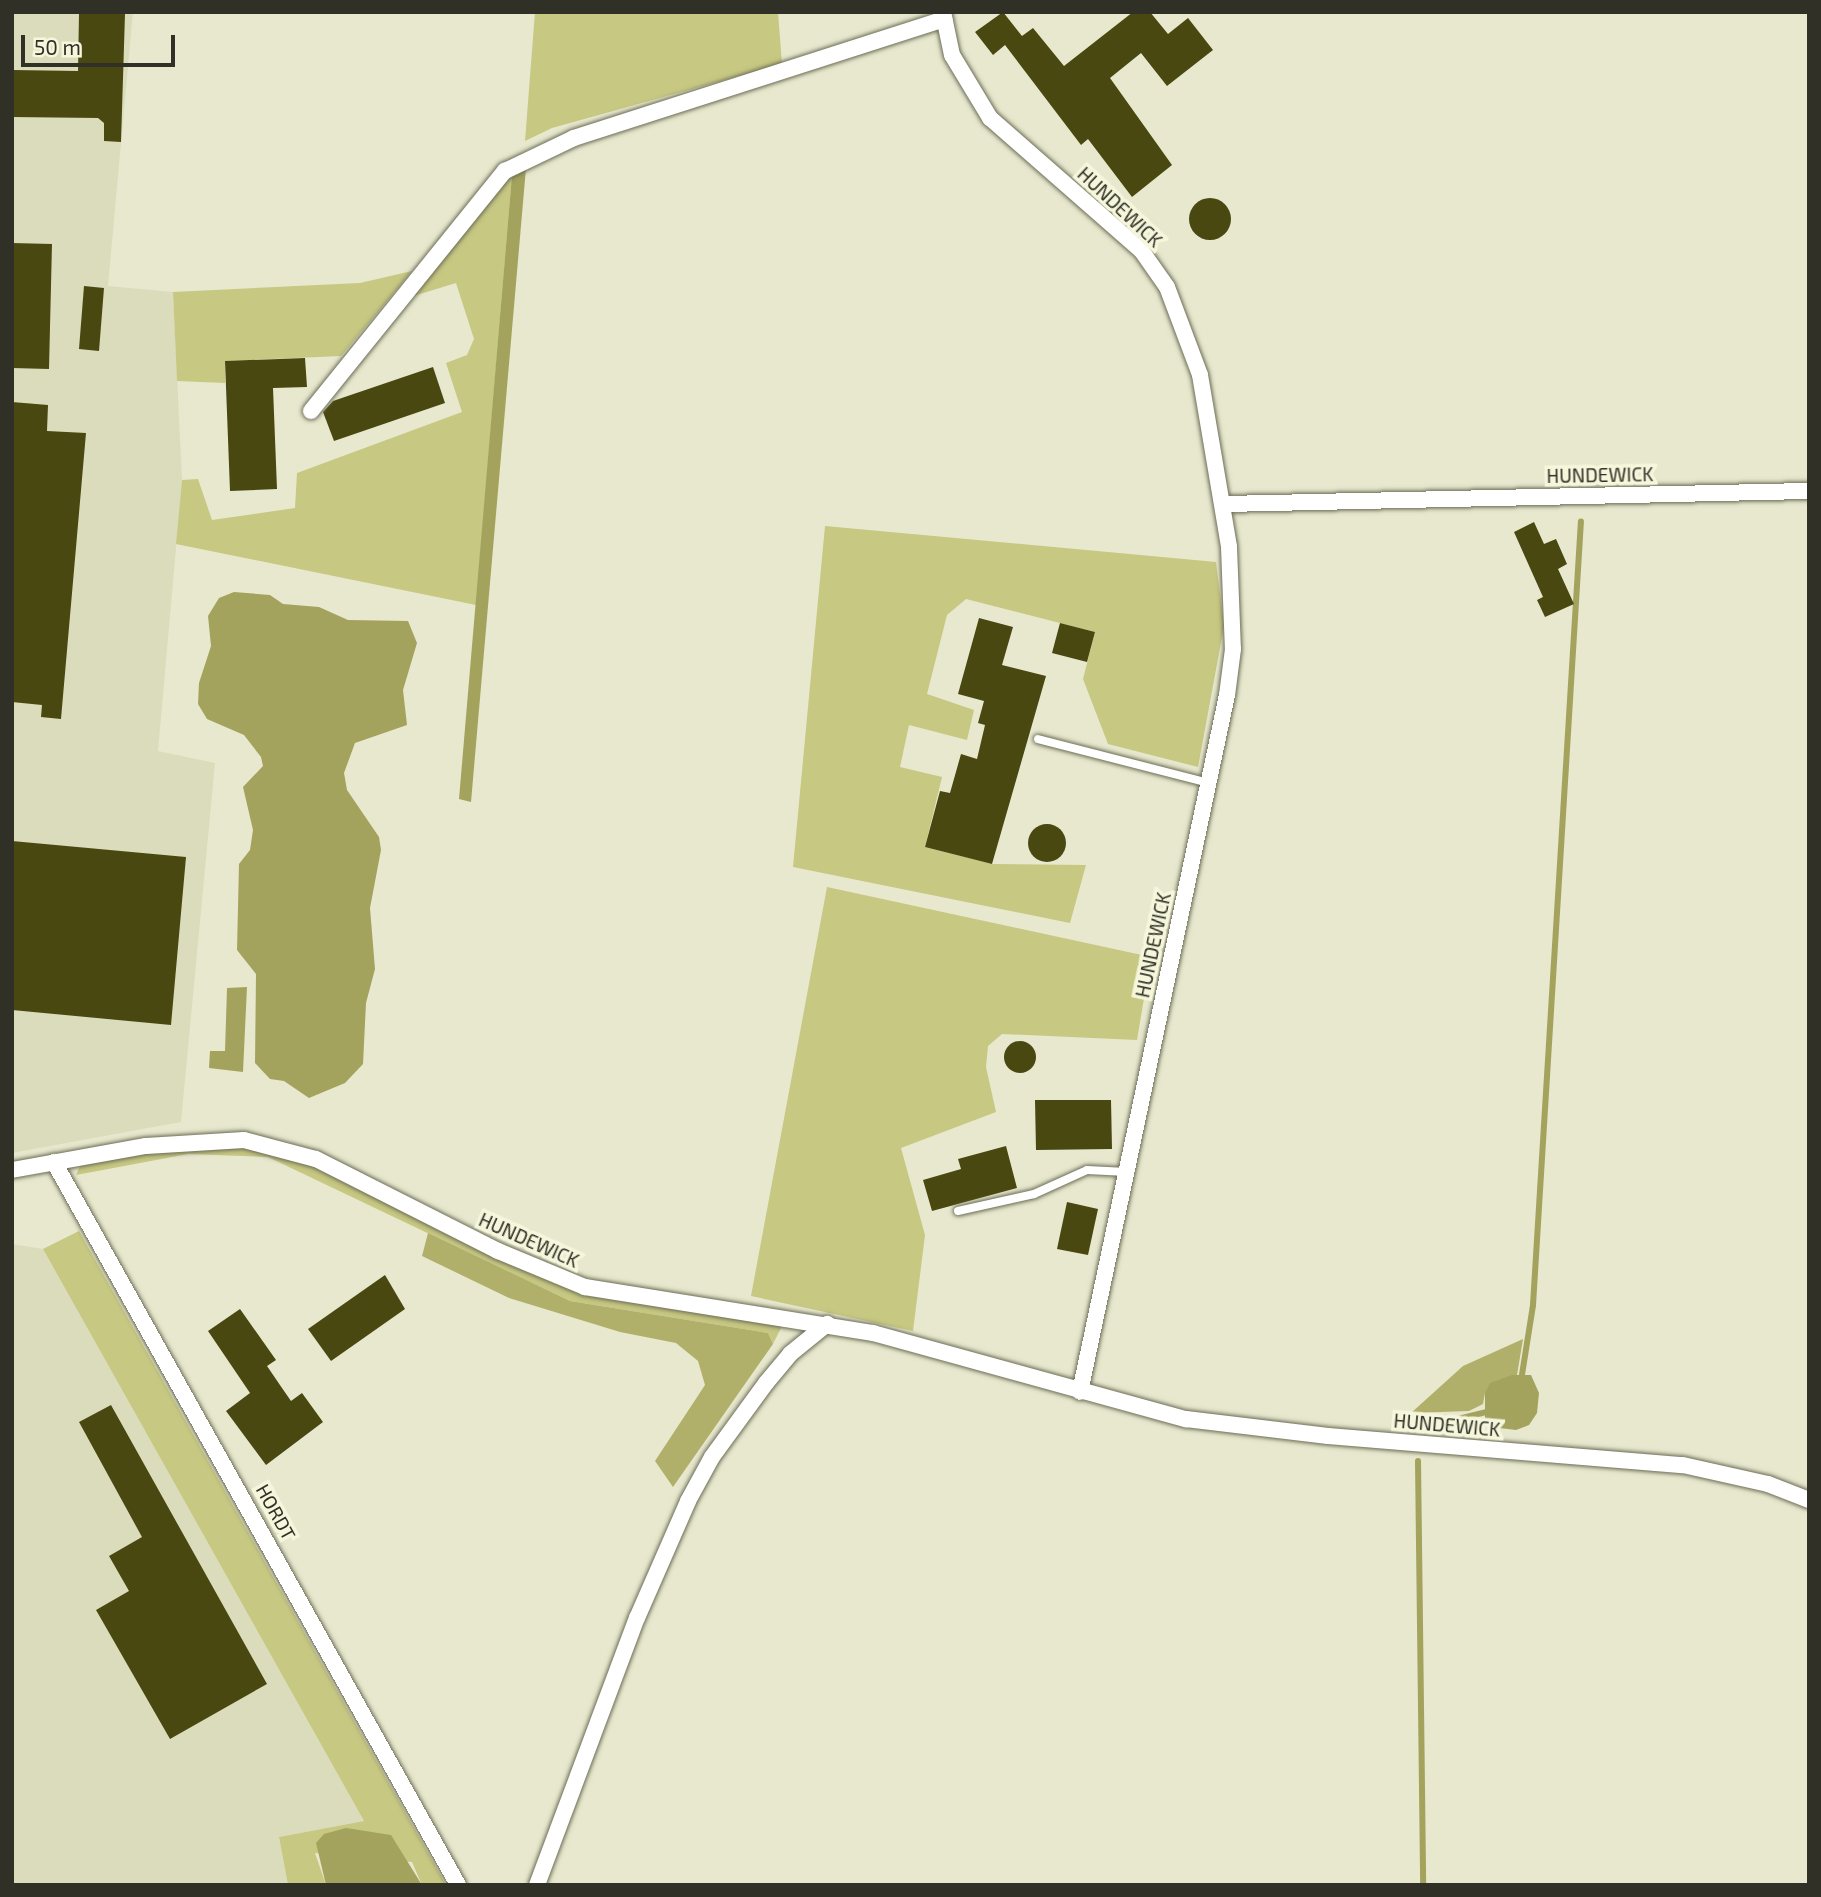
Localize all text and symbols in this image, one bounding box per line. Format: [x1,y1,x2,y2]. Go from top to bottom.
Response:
scale bar [24,21,178,65]
text: 50 m [34,34,81,59]
street label: HUNDEWICK [1073,162,1167,252]
street label: HUNDEWICK [1546,463,1654,487]
street label: HUNDEWICK [1131,890,1175,1000]
street label: HUNDEWICK [475,1208,583,1272]
street label: HUNDEWICK [1393,1409,1501,1441]
street label: HORDT [251,1480,301,1544]

